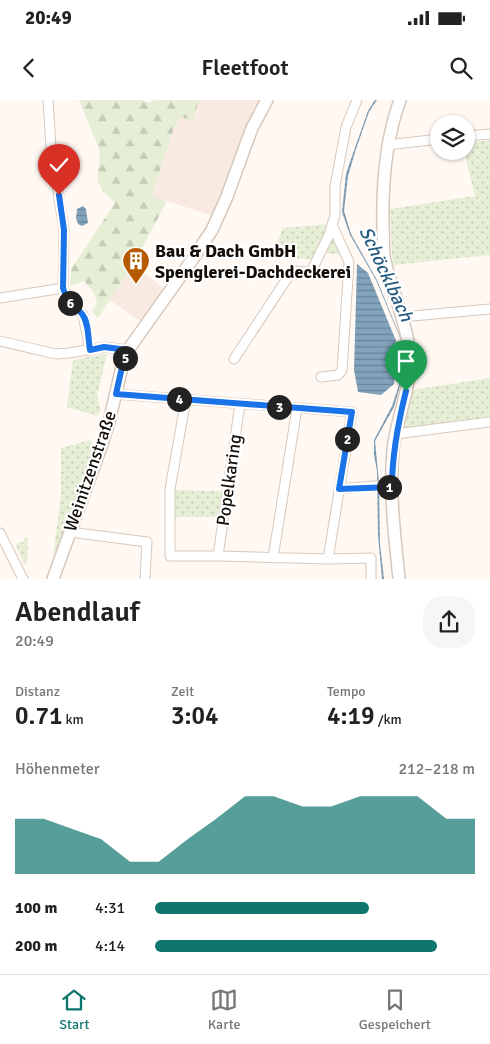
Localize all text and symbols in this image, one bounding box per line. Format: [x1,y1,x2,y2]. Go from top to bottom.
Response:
text: 20:49 [25,6,72,30]
icon: back [15,54,43,82]
text: Fleetfoot [202,54,288,81]
icon: search [447,54,475,82]
map controls [430,115,475,160]
button: layers [430,115,475,160]
pin [38,144,80,195]
icon: check [45,151,73,179]
water label: Schöcklbach [353,223,419,326]
place label: Bau & Dach GmbH Spenglerei-Dachdeckerei [155,240,351,283]
building icon: Bau & Dach GmbH Spenglerei-Dachdeckerei [121,246,151,285]
pin: 6 [58,290,82,316]
text: 6 [67,295,74,312]
pin [385,340,427,391]
pin: 5 [112,346,138,370]
icon: arrive [392,347,420,375]
text: 5 [122,350,129,367]
pin: 4 [166,386,192,412]
text: 4 [176,391,183,408]
pin: 3 [266,394,292,420]
text: 3 [276,399,283,416]
street label: Weinitzenstraße [59,408,121,534]
pin: 2 [334,426,360,452]
text: 2 [344,431,351,448]
street label: Popelkaring [212,433,246,527]
pin: 1 [376,474,402,500]
text: 1 [386,479,393,496]
text: Abendlauf [15,595,140,629]
button: share [423,596,475,648]
text: 20:49 [15,631,54,651]
text: Distanz [15,683,60,700]
text: Zeit [171,683,194,700]
text: Tempo [327,683,366,700]
text: 0.71 [15,700,62,731]
text: 3:04 [171,700,219,731]
text: 4:19 [327,700,375,731]
text: km [62,711,84,728]
text: /km [375,711,402,728]
text: Höhenmeter [15,759,100,779]
text: 212–218 m [398,759,475,779]
text: 100 m [15,898,57,918]
text: 4:31 [95,898,125,918]
text: 200 m [15,936,57,956]
text: 4:14 [95,936,125,956]
tab: Start [59,986,89,1033]
tab: Karte [208,986,240,1033]
tab: Gespeichert [359,986,431,1033]

